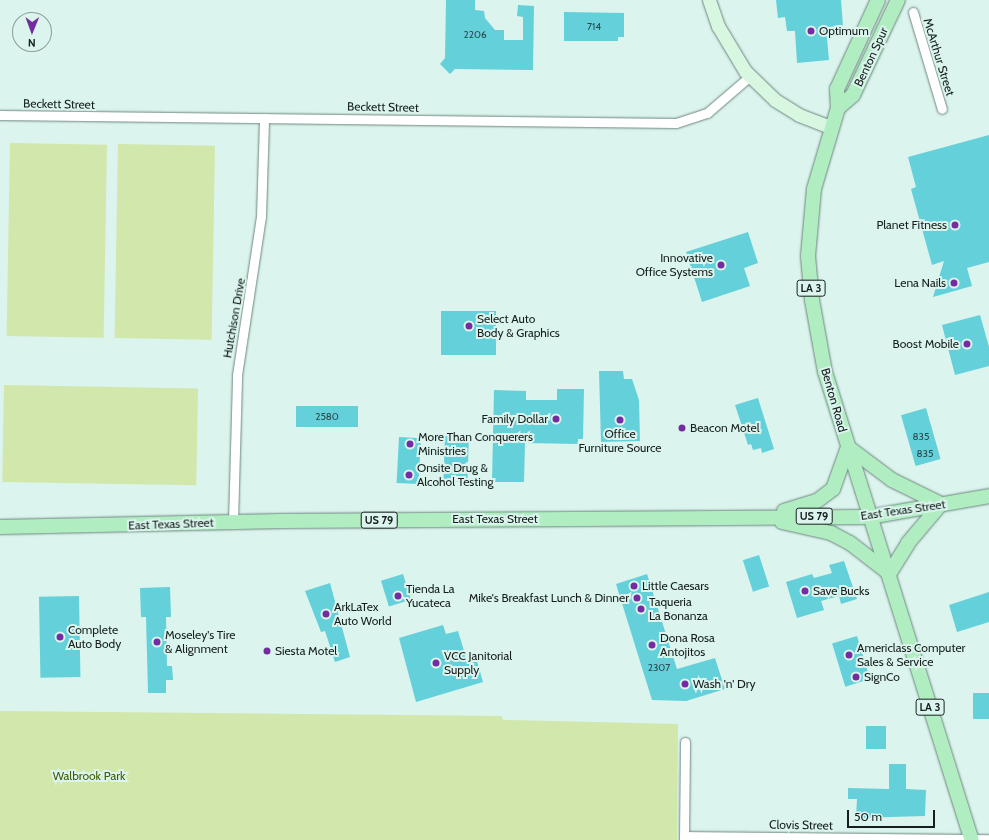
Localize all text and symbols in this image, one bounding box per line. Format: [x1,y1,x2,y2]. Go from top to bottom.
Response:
north arrow [12,12,52,52]
street label: McArthur Street [920,16,958,98]
house number: 714 [587,21,601,33]
place label: Optimum [819,24,869,38]
street label: Benton Spur [851,25,891,89]
marker: Optimum [806,26,816,36]
house number: 2206 [463,29,487,41]
text: N [28,36,36,50]
street label: Beckett Street [23,96,95,112]
street label: Beckett Street [347,99,419,115]
place label: Planet Fitness [876,218,947,232]
marker: Planet Fitness [950,220,960,230]
place label: Innovative Office Systems [636,251,713,279]
marker: Innovative Office Systems [716,260,726,270]
place label: Lena Nails [894,276,946,290]
street label: Hutchison Drive [220,277,248,359]
marker: Lena Nails [949,278,959,288]
road number: LA 3 [796,279,826,297]
place label: Select Auto Body & Graphics [477,312,560,340]
marker: Select Auto Body & Graphics [464,321,474,331]
place label: Boost Mobile [893,337,959,351]
marker: Boost Mobile [962,339,972,349]
street label: Benton Road [818,366,850,434]
house number: 2580 [315,411,339,423]
place label: Family Dollar [482,412,548,426]
marker: Family Dollar [551,414,561,424]
marker: Office Furniture Source [615,415,625,425]
place label: Beacon Motel [690,421,760,435]
marker: Beacon Motel [677,423,687,433]
place label: Office Furniture Source [579,427,661,455]
place label: More Than Conquerers Ministries [418,430,533,458]
house number: 835 [913,431,929,443]
marker: More Than Conquerers Ministries [405,439,415,449]
house number: 835 [917,448,933,460]
place label: Onsite Drug & Alcohol Testing [417,461,494,489]
marker: Onsite Drug & Alcohol Testing [404,470,414,480]
street label: East Texas Street [860,497,946,523]
road number: US 79 [795,507,833,525]
road number: US 79 [360,511,398,529]
street label: East Texas Street [452,512,538,526]
street label: East Texas Street [128,515,214,533]
place label: Little Caesars [642,579,709,593]
marker: Little Caesars [629,581,639,591]
place label: Tienda La Yucateca [406,582,455,610]
place label: Save Bucks [813,584,869,598]
marker: Save Bucks [800,586,810,596]
marker: Tienda La Yucateca [393,591,403,601]
place label: Mike's Breakfast Lunch & Dinner [469,591,629,605]
marker: Mike's Breakfast Lunch & Dinner [632,593,642,603]
place label: Taqueria La Bonanza [649,595,708,623]
place label: ArkLaTex Auto World [334,600,392,628]
marker: Taqueria La Bonanza [636,604,646,614]
marker: ArkLaTex Auto World [321,609,331,619]
place label: Complete Auto Body [68,623,121,651]
place label: Moseley's Tire & Alignment [165,628,235,656]
place label: Dona Rosa Antojitos [660,631,715,659]
marker: Complete Auto Body [55,632,65,642]
marker: Moseley's Tire & Alignment [152,637,162,647]
marker: Dona Rosa Antojitos [647,640,657,650]
place label: Americlass Computer Sales & Service [857,641,965,669]
place label: Siesta Motel [275,644,337,658]
marker: Siesta Motel [262,646,272,656]
place label: VCC Janitorial Supply [444,649,512,677]
marker: Americlass Computer Sales & Service [844,650,854,660]
marker: VCC Janitorial Supply [431,658,441,668]
house number: 2307 [648,662,670,674]
place label: SignCo [864,670,900,684]
marker: SignCo [851,672,861,682]
place label: Wash 'n' Dry [693,677,756,691]
marker: Wash 'n' Dry [680,679,690,689]
road number: LA 3 [915,698,945,716]
park label: Walbrook Park [53,769,125,783]
scale bar [849,802,937,828]
text: 50 m [854,809,882,824]
street label: Clovis Street [769,817,833,833]

